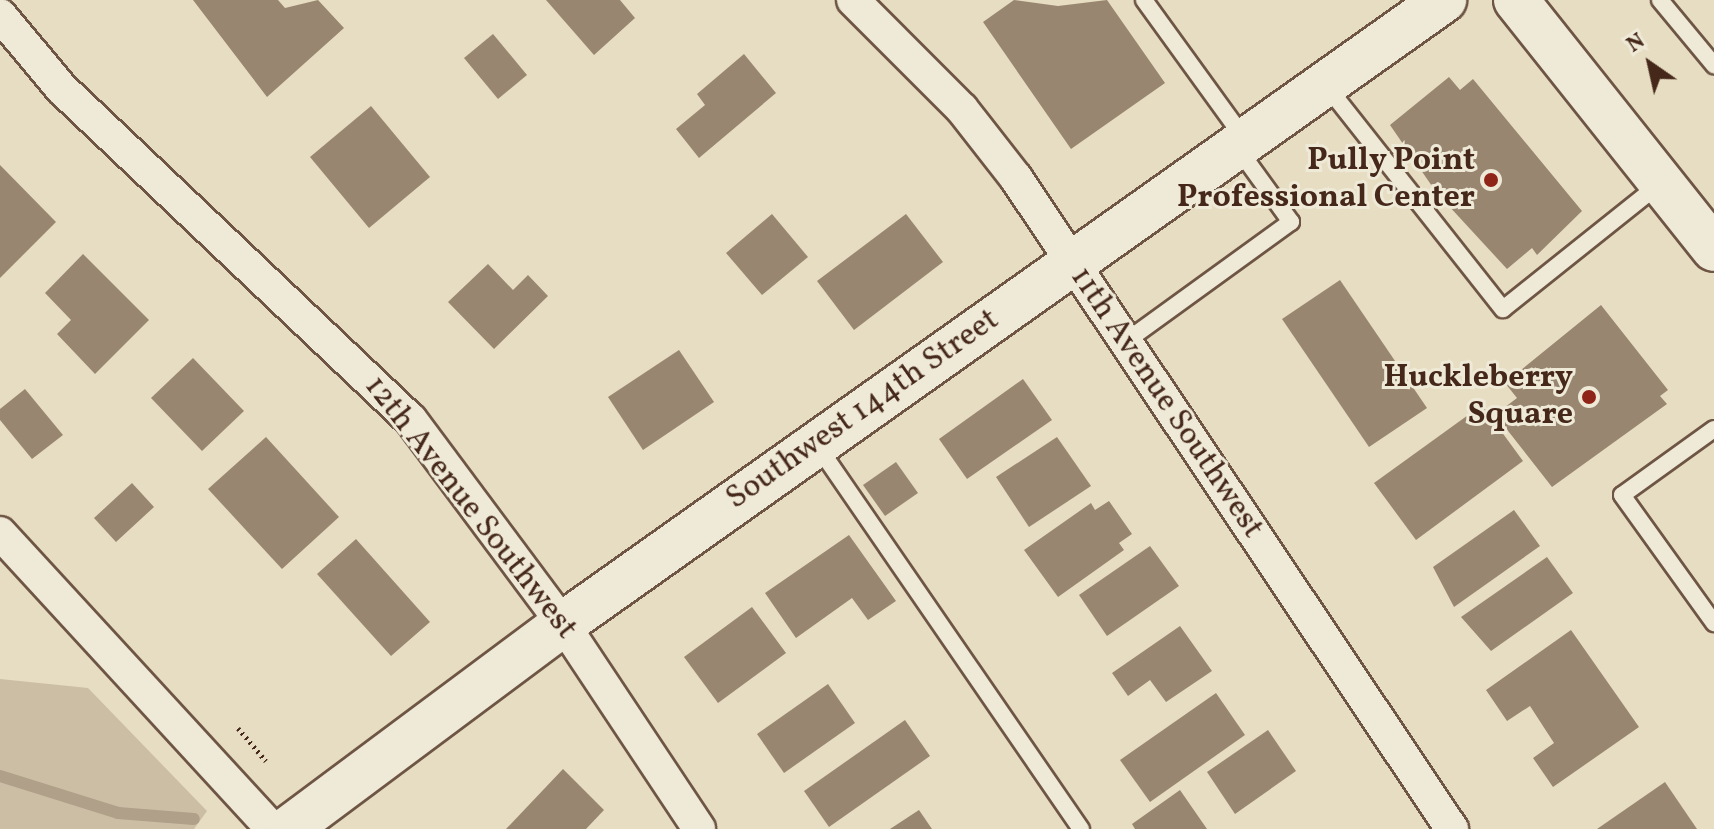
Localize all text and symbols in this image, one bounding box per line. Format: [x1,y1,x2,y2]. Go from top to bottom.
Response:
north arrow [1610,24,1690,104]
text: N [1621,26,1652,61]
place label: Pully Point Professional Center [1177,143,1475,218]
marker: Pully Point Professional Center [1482,171,1500,189]
street label: 11th Avenue Southwest [1061,260,1271,546]
street label: Southwest 144th Street [719,301,1007,519]
place label: Huckleberry Square [1383,360,1573,435]
street label: 12th Avenue Southwest [355,369,585,647]
marker: Huckleberry Square [1580,388,1598,406]

